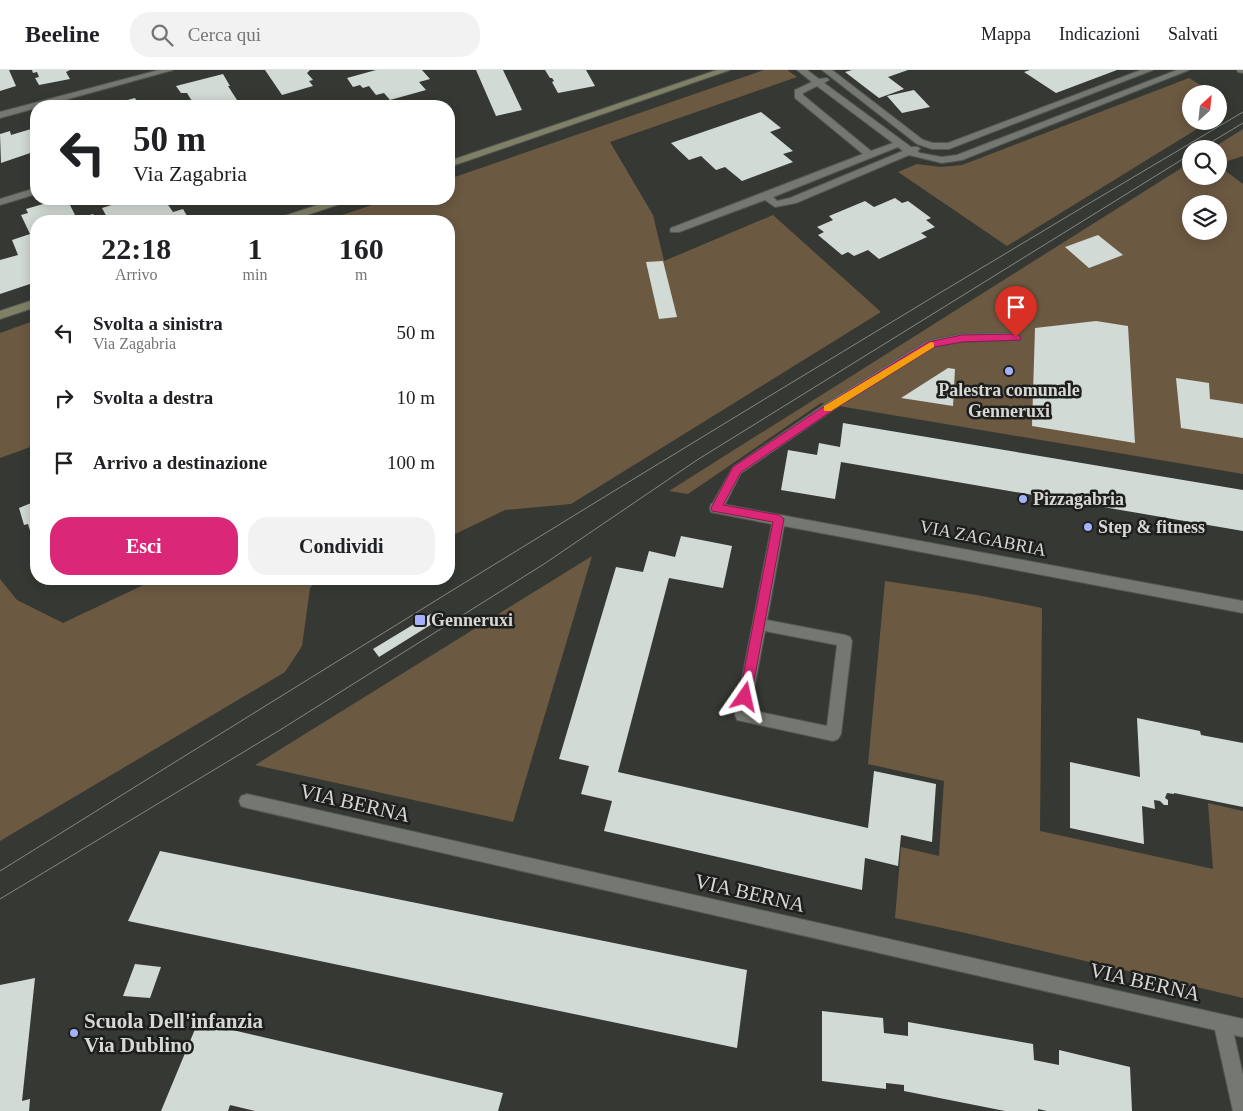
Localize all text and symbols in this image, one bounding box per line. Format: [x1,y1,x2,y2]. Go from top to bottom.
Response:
search box [130,12,480,57]
text: Beeline [25,21,100,47]
icon: search [148,21,176,49]
text: Cerca qui [188,24,261,45]
text: Mappa [981,24,1031,44]
text: Indicazioni [1059,24,1140,44]
text: Salvati [1168,24,1218,44]
north arrow [1182,85,1228,130]
map controls [1182,85,1227,240]
icon: left [50,120,115,185]
text: 50 m [133,120,206,159]
button: search [1182,140,1227,185]
text: Via Zagabria [133,161,247,186]
button: layers [1182,195,1227,240]
text: 22:18 [101,232,171,265]
text: 1 [247,232,262,265]
text: 160 [339,232,384,265]
text: Arrivo [115,266,158,283]
text: min [243,266,267,283]
text: m [355,266,367,283]
pin [995,286,1037,337]
icon: arrive [1002,293,1030,321]
text: Svolta a sinistra [93,313,223,334]
icon: left [50,319,78,347]
text: 50 m [396,322,435,343]
text: Via Zagabria [93,335,176,352]
marker: Palestra comunale Genneruxi [1003,365,1015,377]
place label: Palestra comunale Genneruxi [938,380,1080,421]
icon: right [50,384,78,412]
text: Svolta a destra [93,387,213,408]
text: 10 m [396,387,435,408]
icon: arrive [50,449,78,477]
text: Arrivo a destinazione [93,452,267,473]
text: 100 m [387,452,435,473]
place label: Pizzagabria [1033,489,1124,509]
marker: Pizzagabria [1017,493,1029,505]
street label: VIA ZAGABRIA [918,516,1048,560]
button: Esci [50,517,238,575]
button: Condividi [248,517,435,575]
place label: Step & fitness [1098,517,1205,537]
marker: Step & fitness [1082,521,1094,533]
place label: Genneruxi [431,610,513,630]
marker: Genneruxi [413,613,427,627]
position arrow [718,670,770,722]
street label: VIA BERNA [297,779,413,828]
street label: VIA BERNA [692,869,808,918]
street label: VIA BERNA [1087,958,1203,1007]
place label: Scuola Dell'infanzia Via Dublino [84,1009,264,1057]
marker: Scuola Dell'infanzia Via Dublino [68,1027,80,1039]

